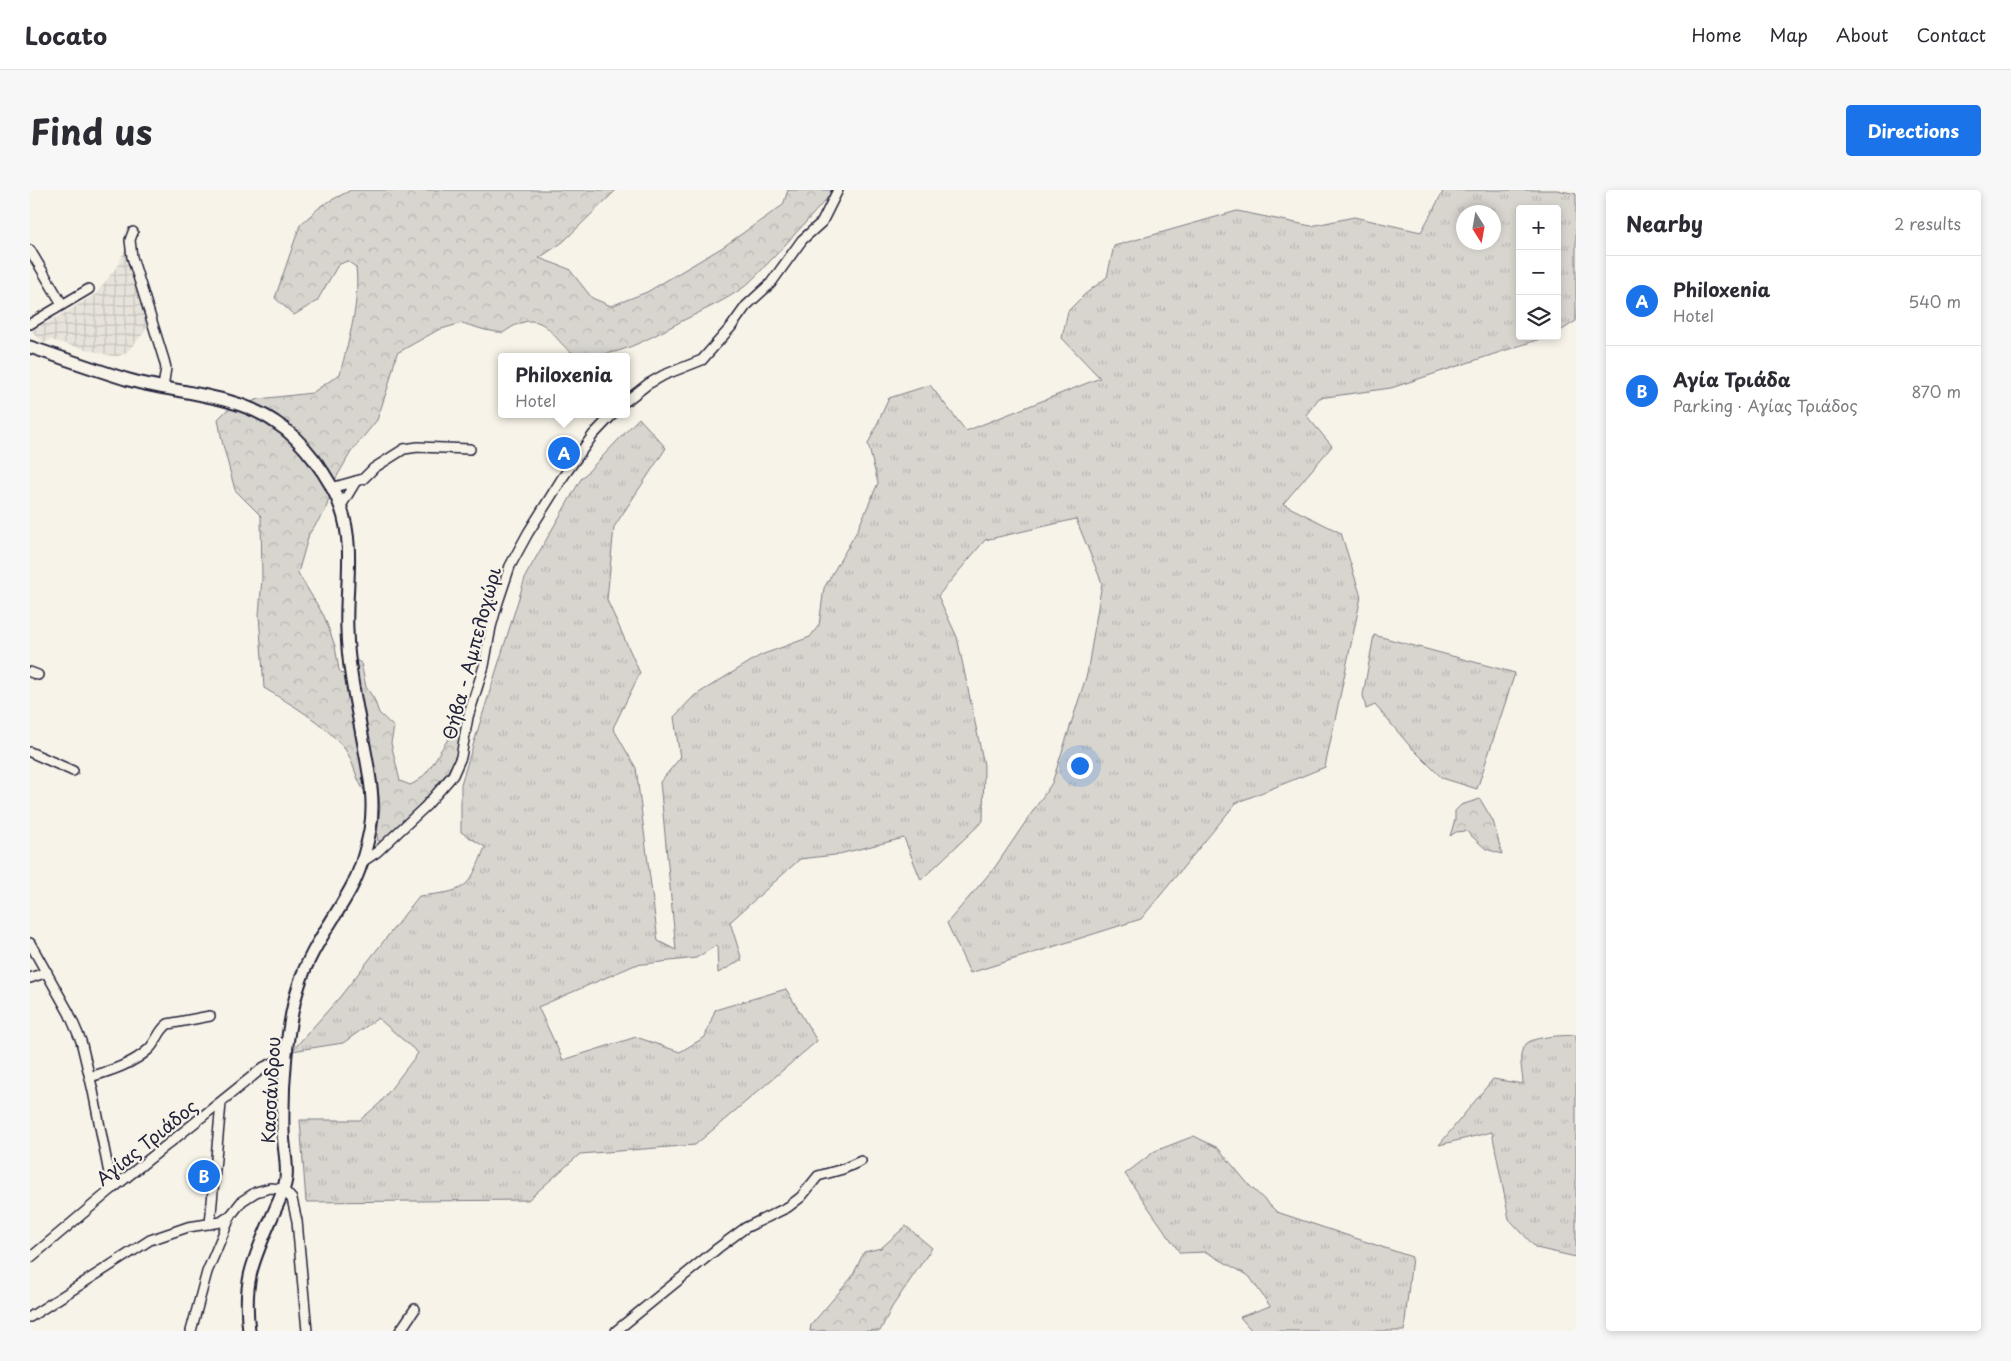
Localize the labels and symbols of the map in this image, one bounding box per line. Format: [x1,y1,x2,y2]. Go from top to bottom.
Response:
north arrow [1456,205,1501,250]
pin: A [548,434,580,472]
street label: Θήβα - Αμπελοχώρι [435,563,507,743]
your location [1067,753,1093,779]
street label: Κασσάνδρου [254,1036,286,1144]
street label: Αγίας Τριάδος [89,1092,203,1192]
pin: B [188,1157,220,1195]

